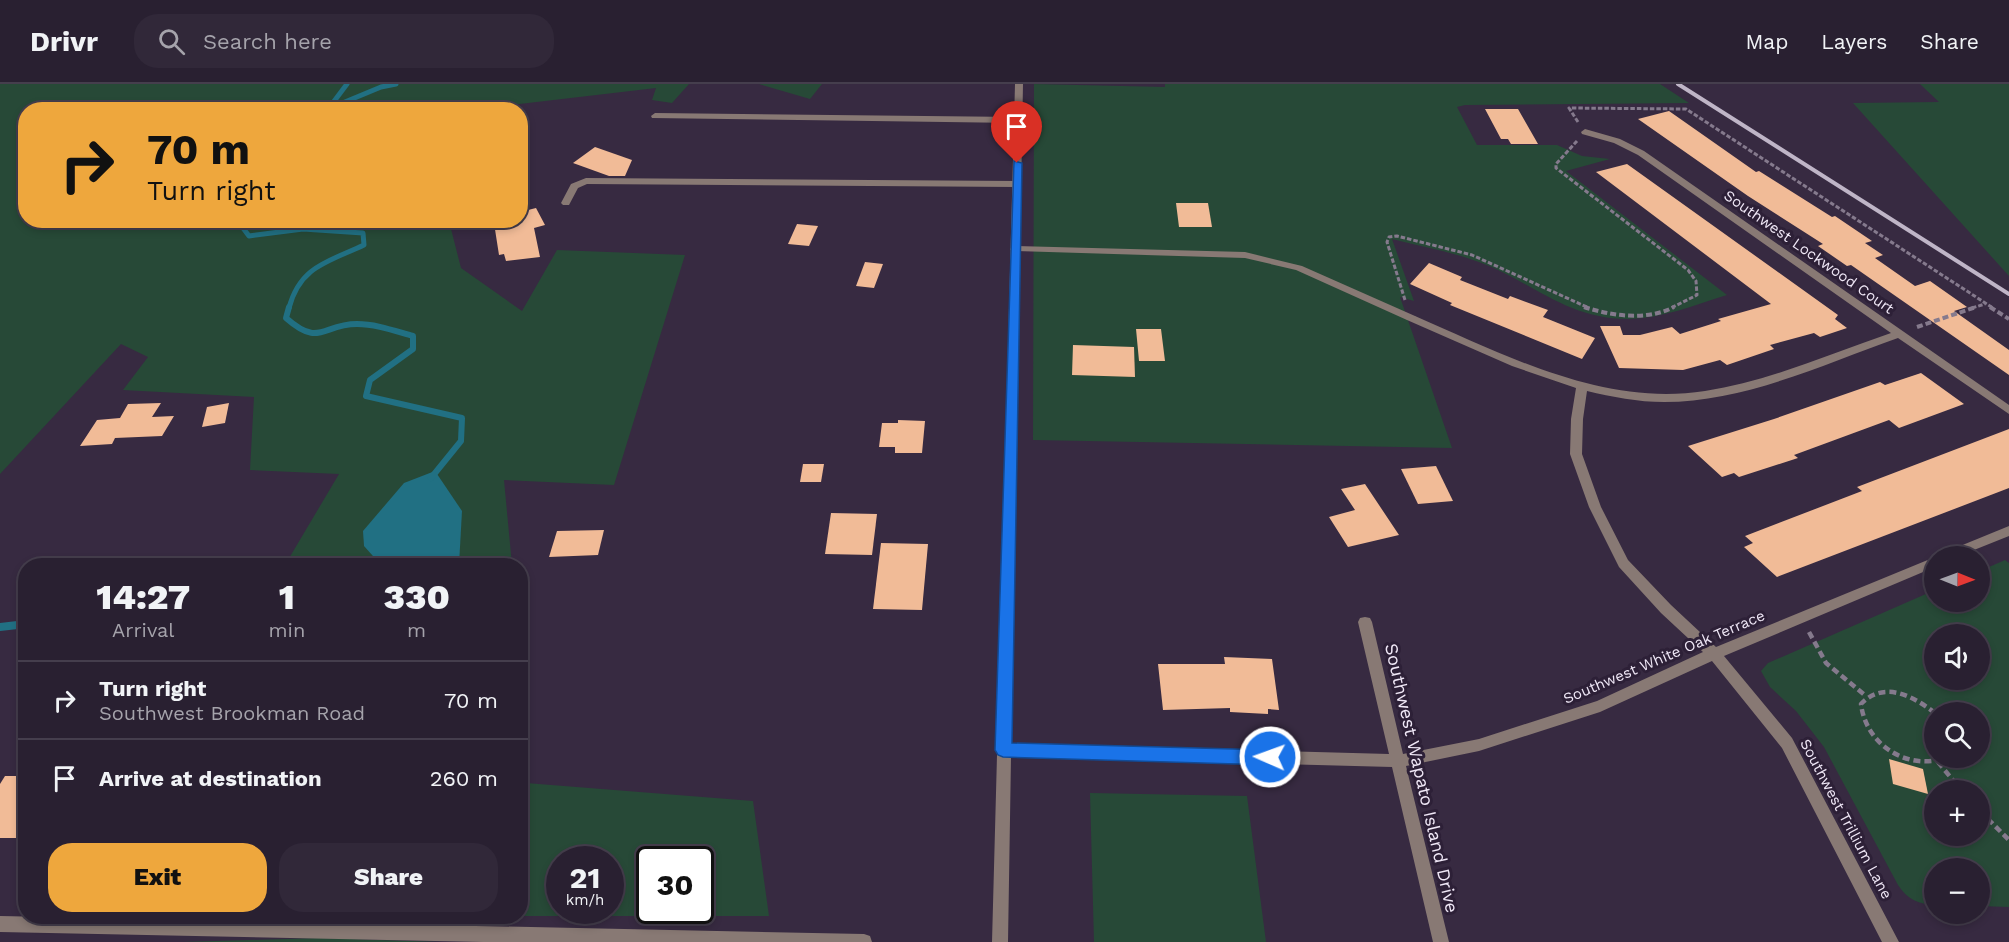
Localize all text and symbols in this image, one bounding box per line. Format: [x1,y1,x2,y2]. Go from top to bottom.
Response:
search box [134,14,554,68]
text: Drivr [30,25,98,58]
icon: search [155,25,188,58]
text: Search here [203,29,332,54]
text: Map [1745,29,1788,54]
text: Layers [1821,29,1887,54]
text: Share [1920,29,1979,54]
pin [991,101,1042,163]
icon: arrive [1000,110,1033,143]
text: 70 m [147,125,250,174]
icon: right [48,126,126,204]
text: Turn right [147,175,276,207]
street label: Southwest Lockwood Court [1720,186,1898,318]
north arrow [1924,546,1990,612]
map controls [1924,546,1990,924]
text: 14:27 [96,576,190,618]
text: 1 [279,576,295,618]
text: 330 [383,576,450,618]
street label: Southwest White Oak Terrace [1561,606,1767,708]
text: Arrival [112,618,174,642]
text: min [269,618,305,642]
text: m [407,618,426,642]
button: sound [1924,624,1990,690]
street label: Southwest Wapato Island Drive [1381,641,1463,915]
text: Turn right [99,676,206,701]
icon: right [48,684,81,717]
text: 70 m [444,688,498,713]
text: Southwest Brookman Road [99,701,365,725]
button: search [1924,702,1990,768]
position arrow [1238,725,1302,789]
street label: Southwest Trillium Lane [1796,736,1896,902]
icon: arrive [48,762,81,795]
text: Arrive at destination [99,766,322,791]
text: 260 m [430,766,498,791]
button: + [1924,780,1990,846]
button: Exit [48,843,267,912]
button: Share [279,843,498,912]
speed limit sign: 30 [636,846,714,924]
button: − [1924,858,1990,924]
text: 21 [570,860,600,895]
text: km/h [566,891,604,909]

